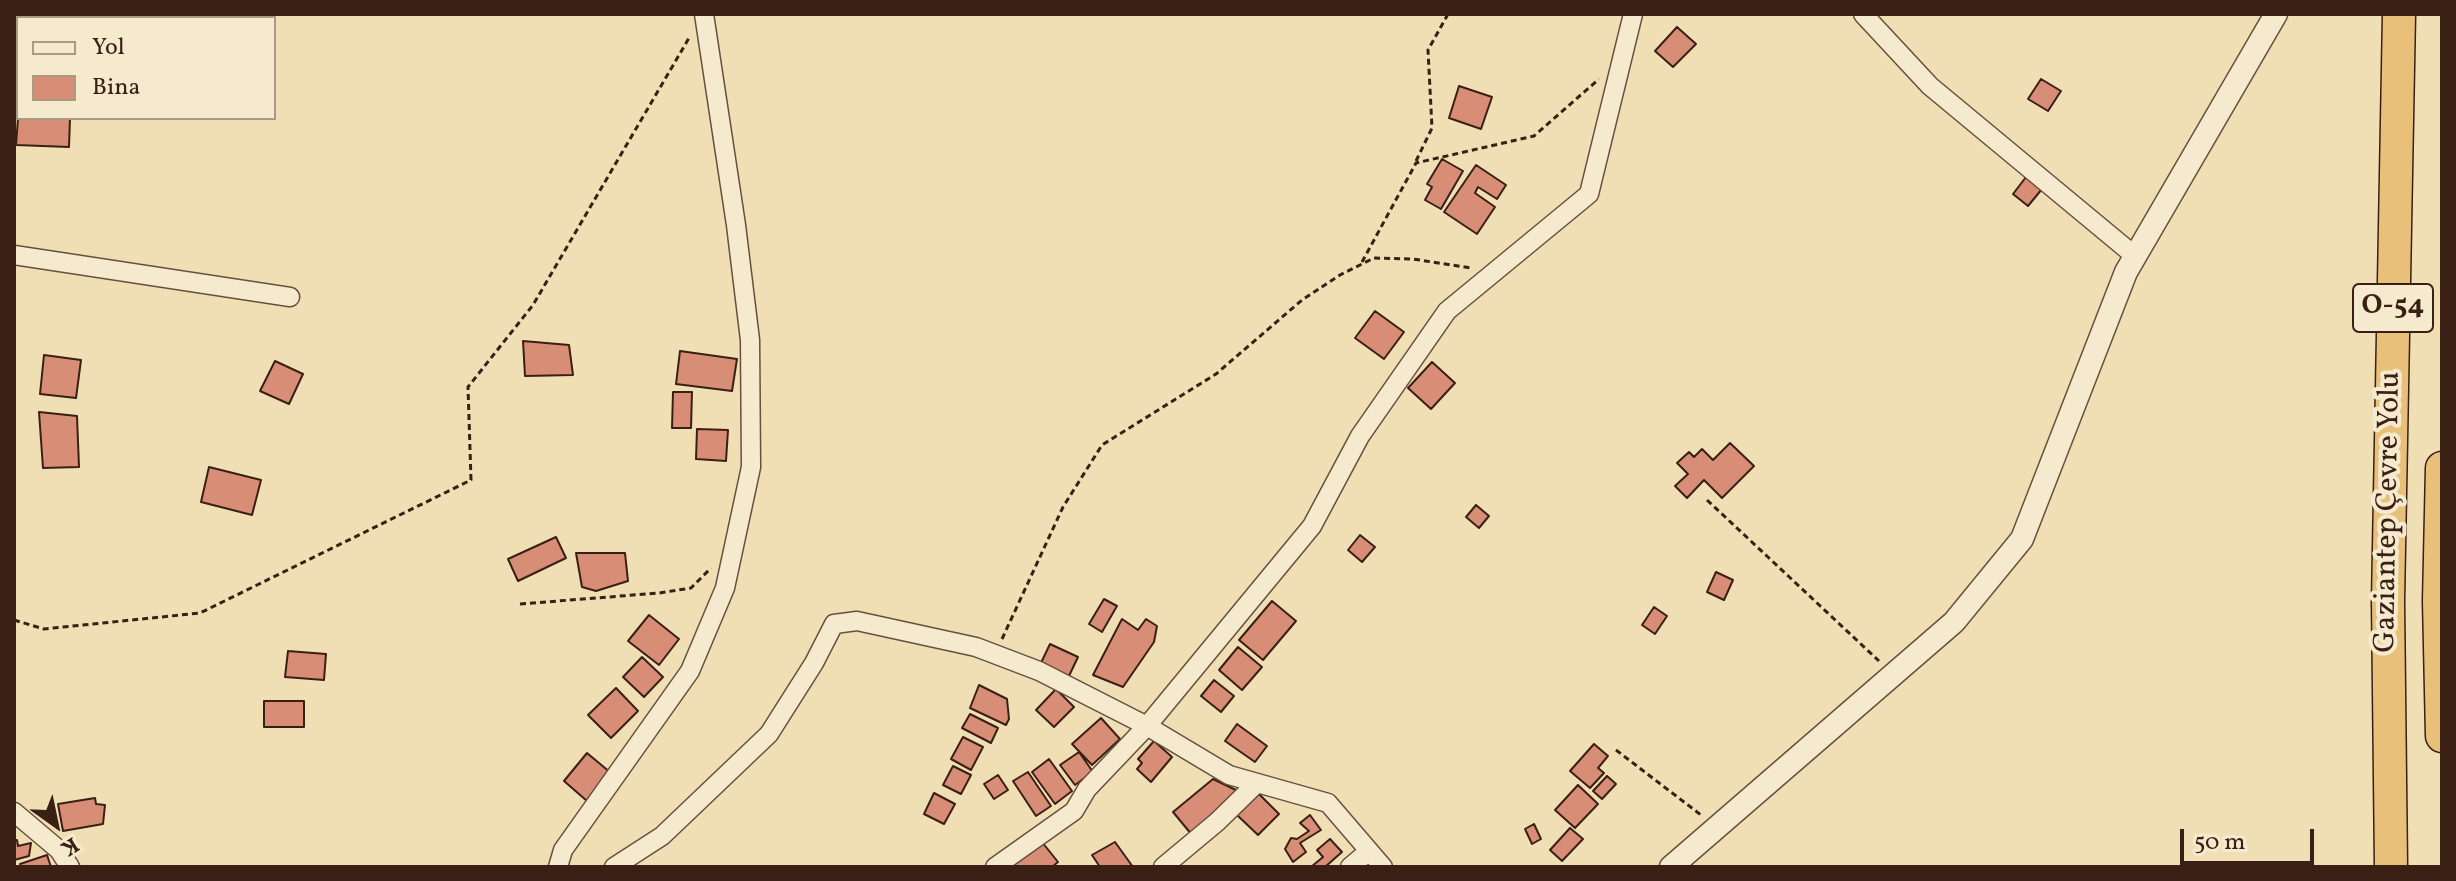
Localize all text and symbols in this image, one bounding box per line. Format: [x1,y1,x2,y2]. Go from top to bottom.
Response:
legend [16,16,276,120]
text: Yol [92,31,125,65]
text: Bina [92,71,140,105]
road number: O-54 [2353,284,2433,332]
street label: Gaziantep Çevre Yolu [2370,371,2410,653]
north arrow [16,785,96,865]
scale bar [2184,813,2318,863]
text: 50 m [2194,826,2246,860]
text: K [54,828,84,863]

